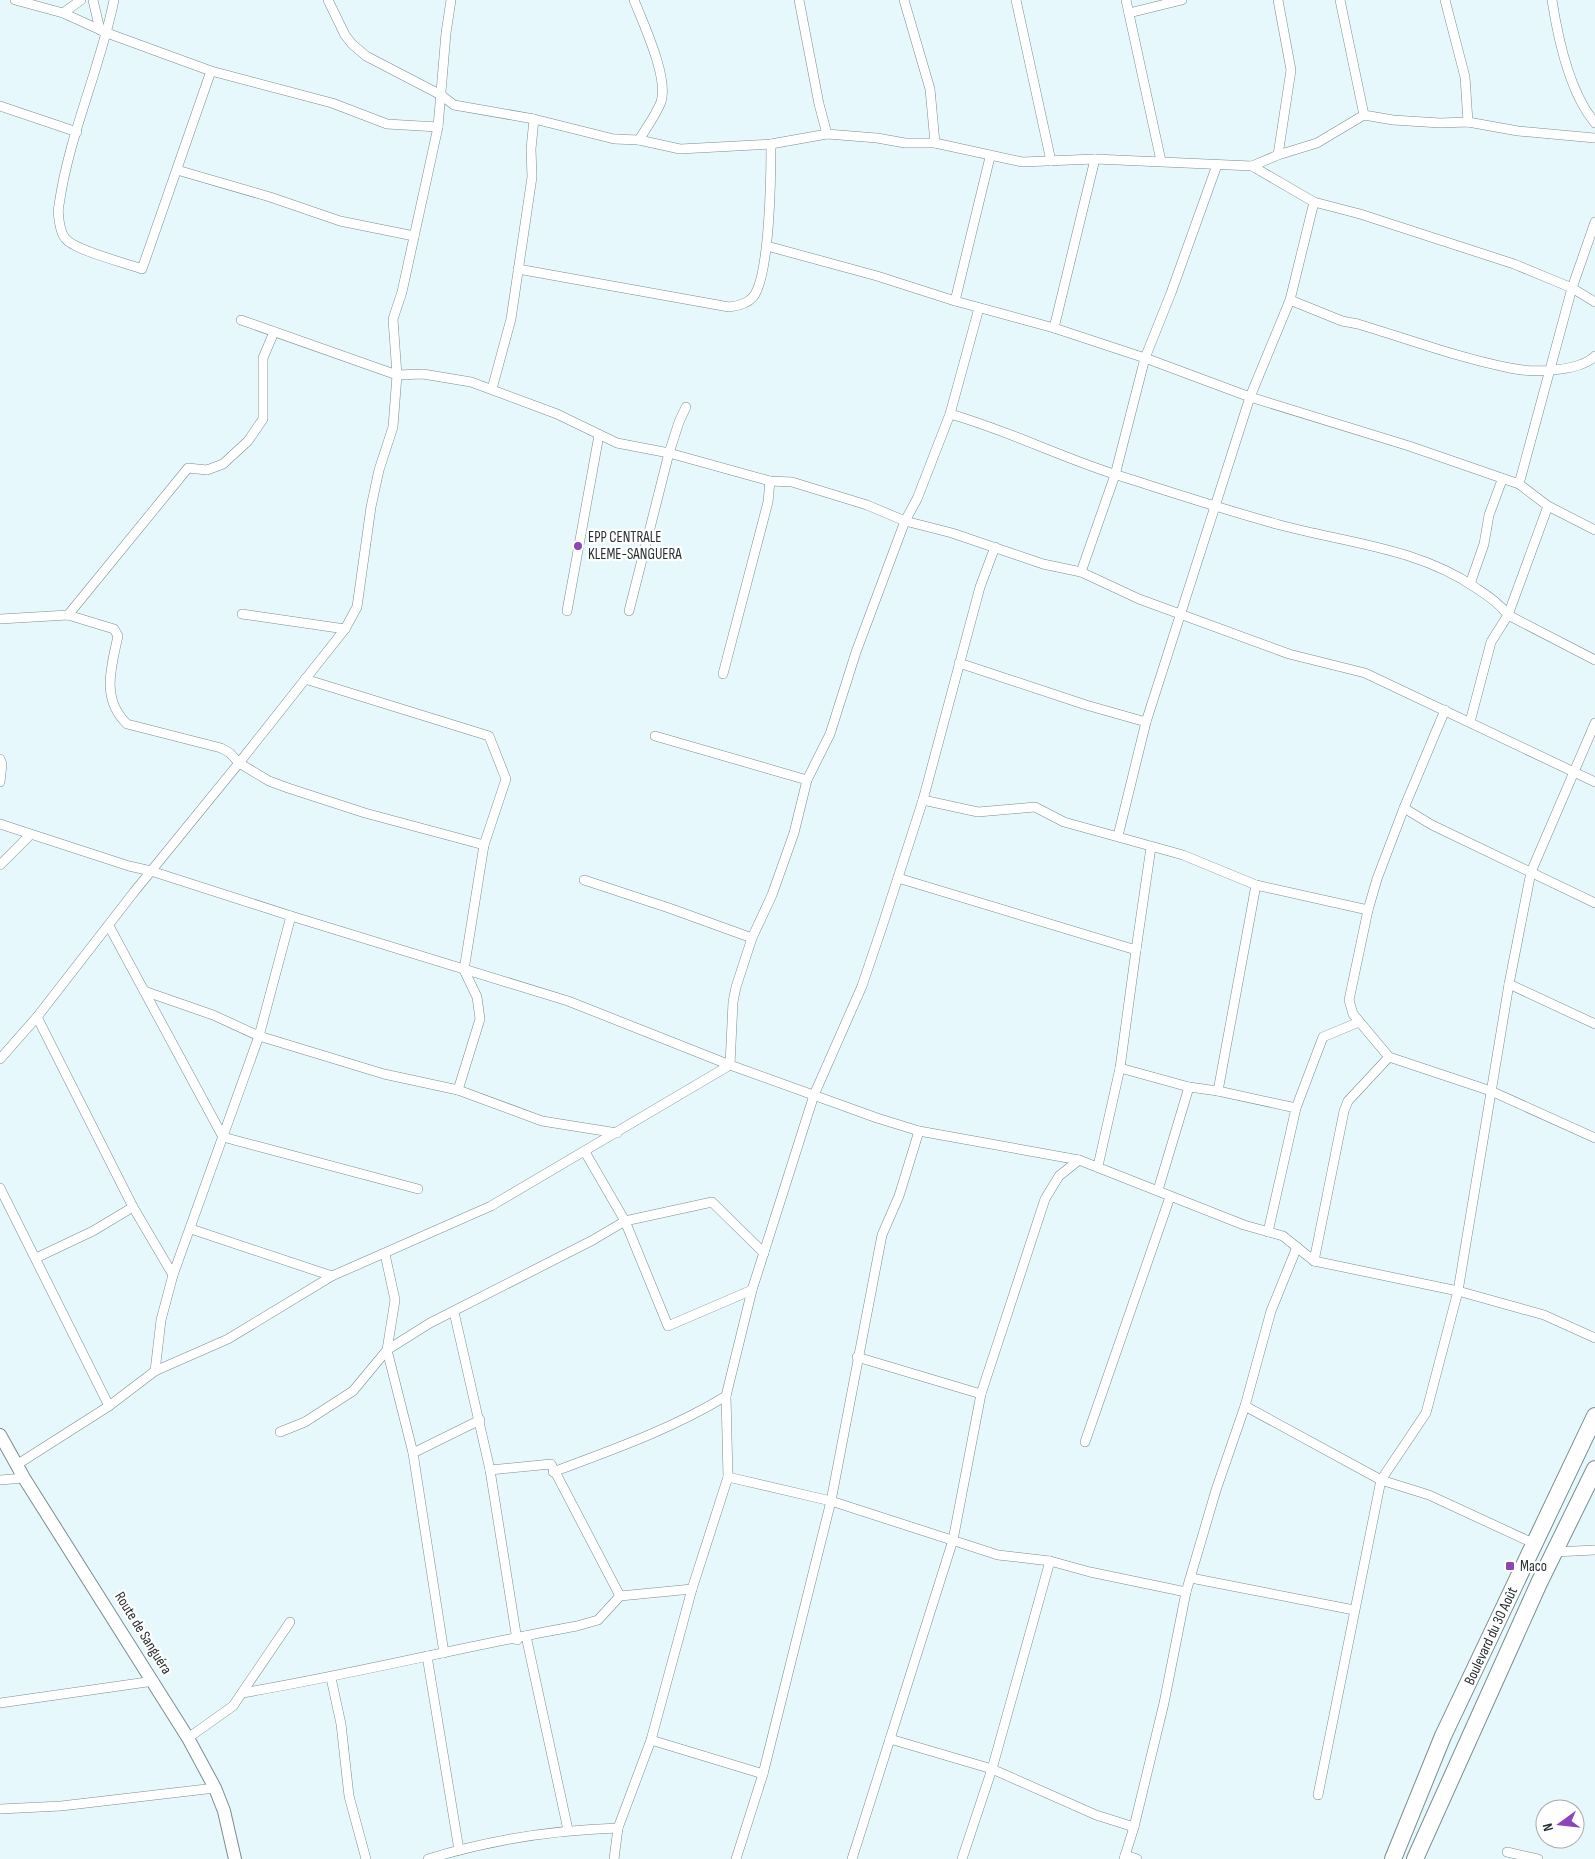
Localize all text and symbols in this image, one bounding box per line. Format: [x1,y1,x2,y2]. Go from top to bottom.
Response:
place label: EPP CENTRALE KLEME-SANGUERA [588,528,682,564]
marker: EPP CENTRALE KLEME-SANGUERA [572,540,584,552]
place label: Maco [1520,1557,1547,1576]
marker: Maco [1504,1560,1516,1572]
street label: Boulevard du 30 Août [1460,1584,1522,1688]
street label: Route de Sanguéra [110,1588,176,1678]
north arrow [1535,1799,1585,1849]
text: N [1539,1821,1557,1833]

